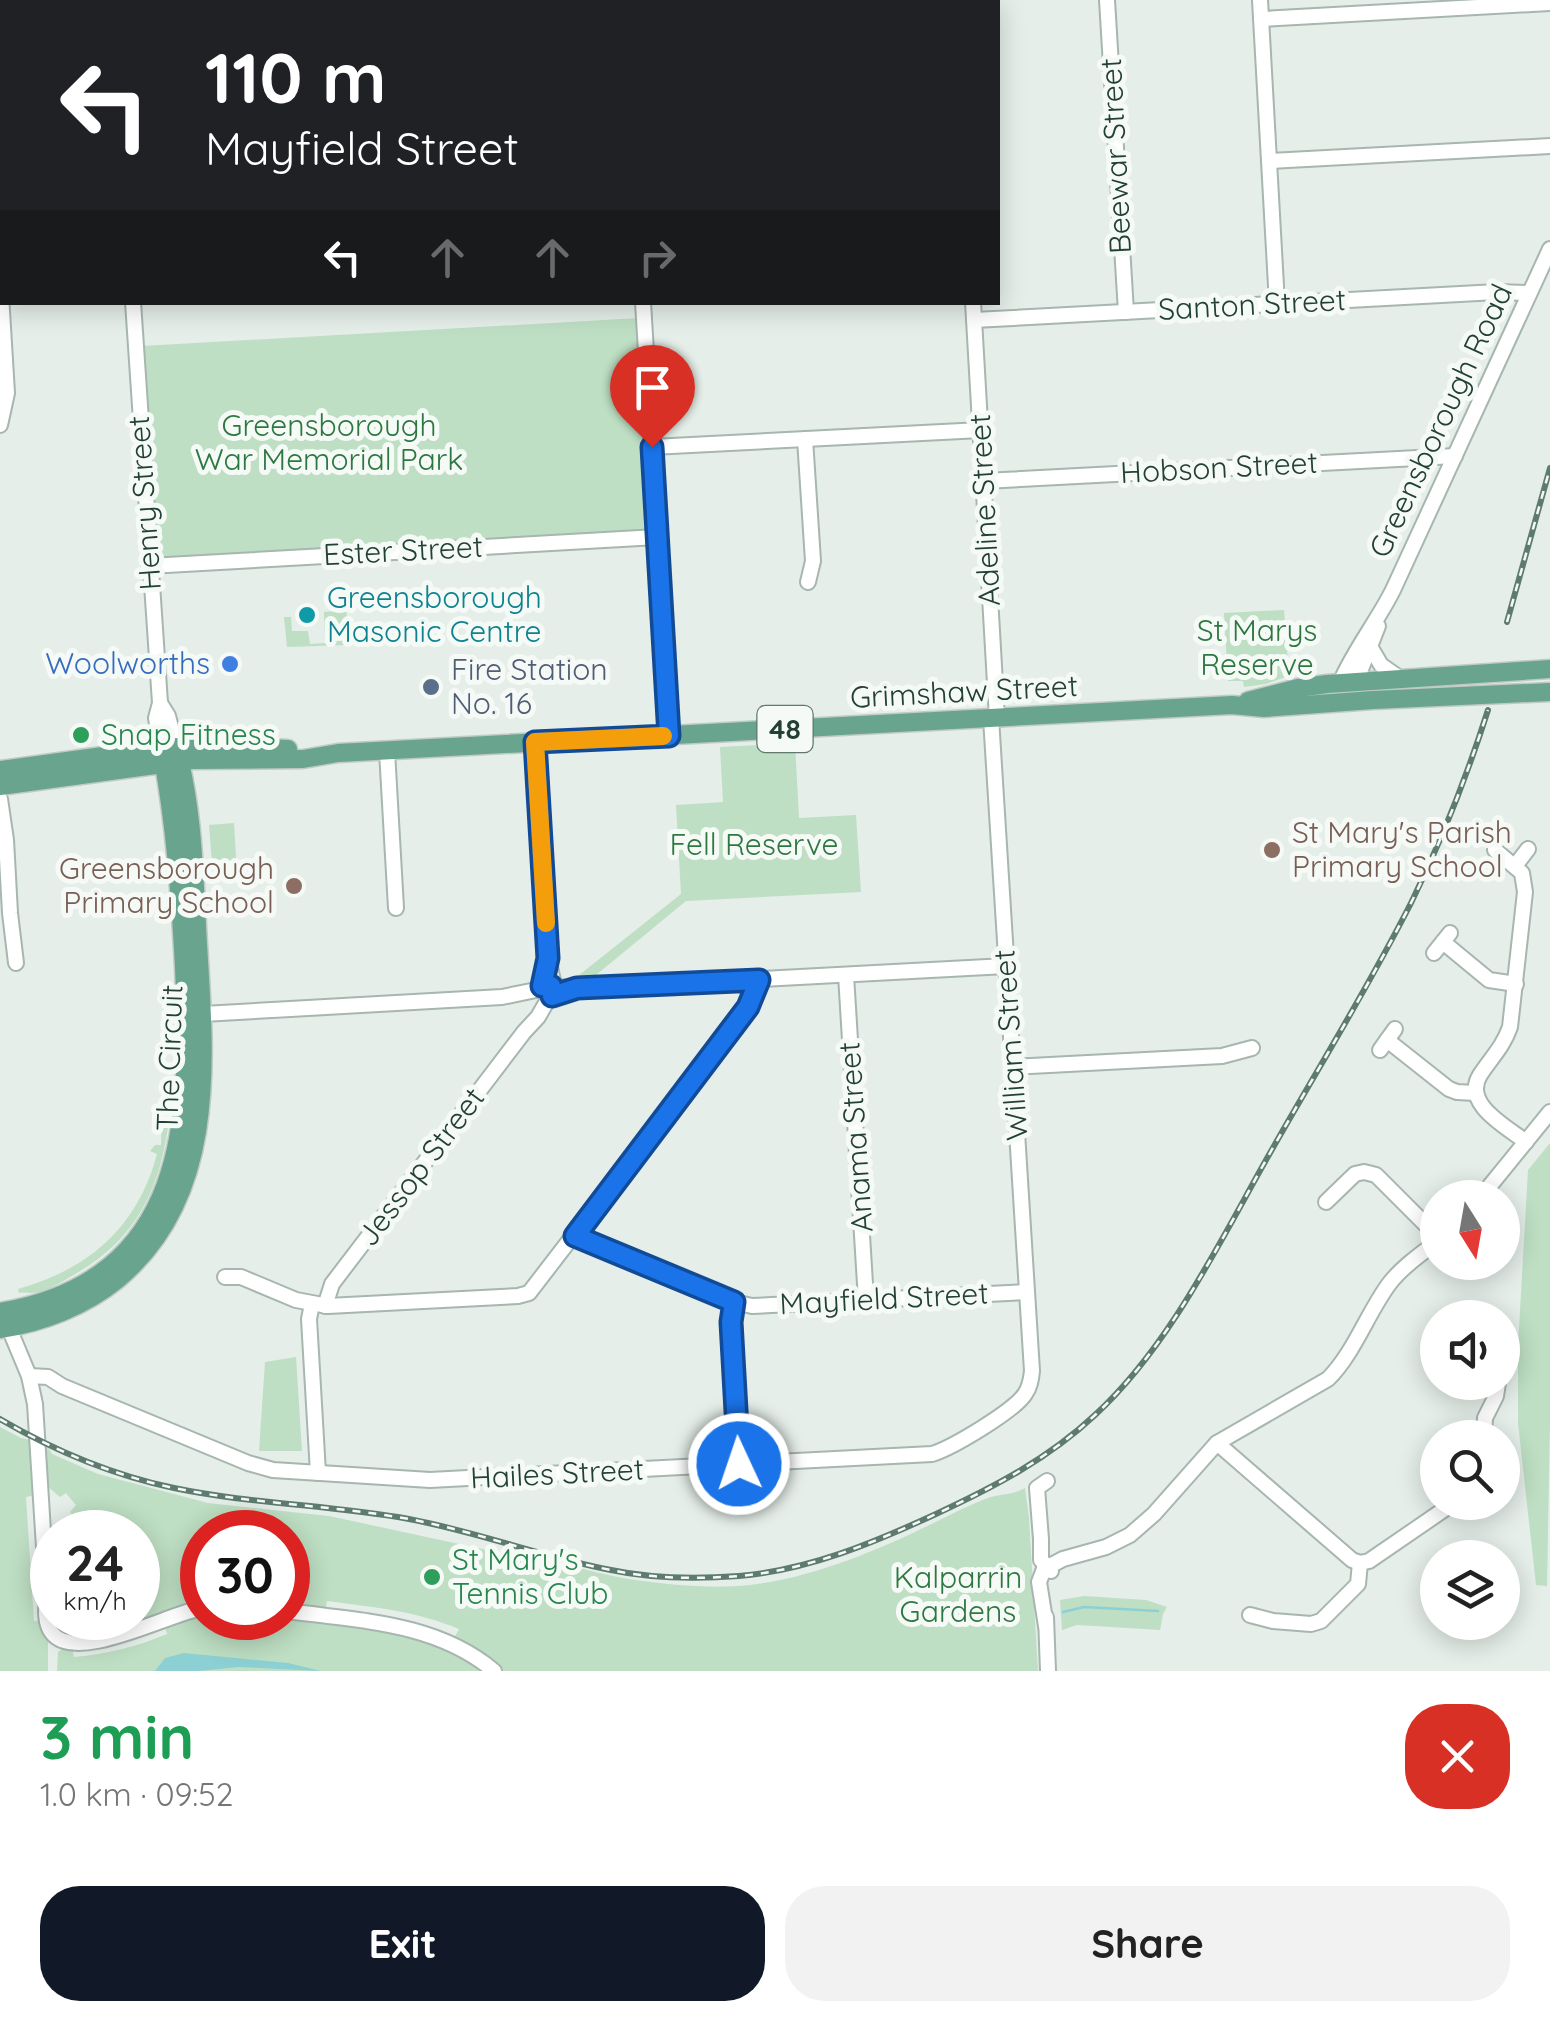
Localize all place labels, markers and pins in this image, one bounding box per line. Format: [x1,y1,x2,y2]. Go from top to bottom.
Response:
pin [610,345,695,448]
place label: Greensborough Masonic Centre [327,578,542,650]
marker: Greensborough Masonic Centre [296,604,318,626]
place label: Woolworths [45,644,210,682]
place label: Fire Station No. 16 [451,650,608,722]
marker: Woolworths [219,653,241,675]
marker: Fire Station No. 16 [420,676,442,698]
place label: Snap Fitness [101,715,276,753]
marker: Snap Fitness [70,724,92,746]
place label: St Mary's Parish Primary School [1292,813,1512,885]
marker: St Mary's Parish Primary School [1261,839,1283,861]
place label: Greensborough Primary School [59,849,274,921]
marker: Greensborough Primary School [283,875,305,897]
place label: St Mary's Tennis Club [452,1540,608,1612]
marker: St Mary's Tennis Club [421,1566,443,1588]

